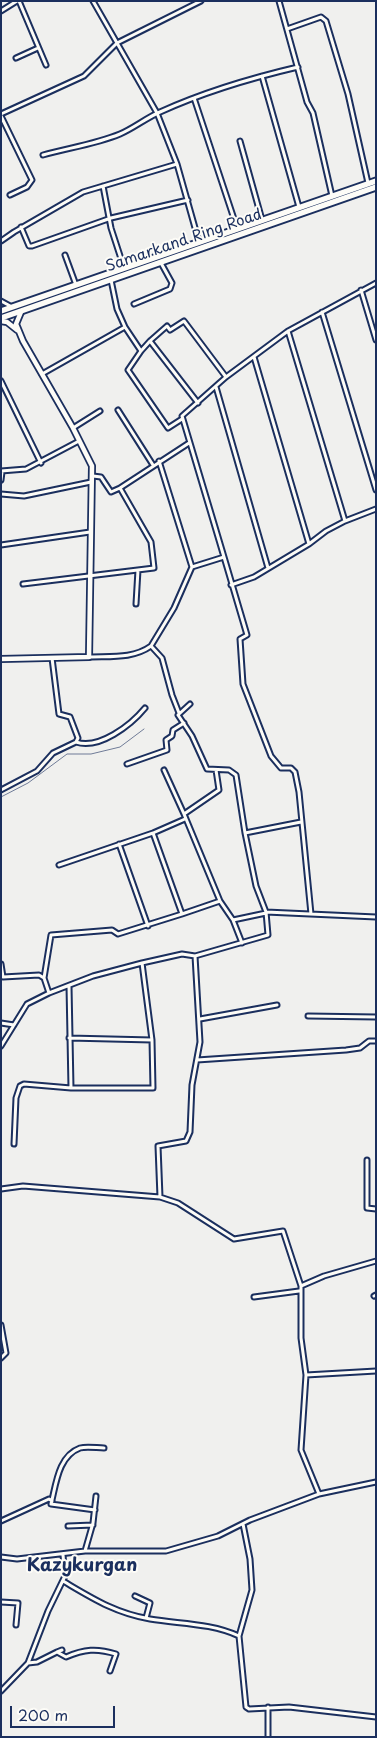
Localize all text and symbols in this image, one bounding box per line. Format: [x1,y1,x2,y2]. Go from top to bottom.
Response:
street label: Samarkand Ring Road [104,206,264,276]
district label: Kazykurgan [27,1555,137,1577]
scale bar [12,1696,118,1728]
text: 200 m [18,1703,68,1726]

